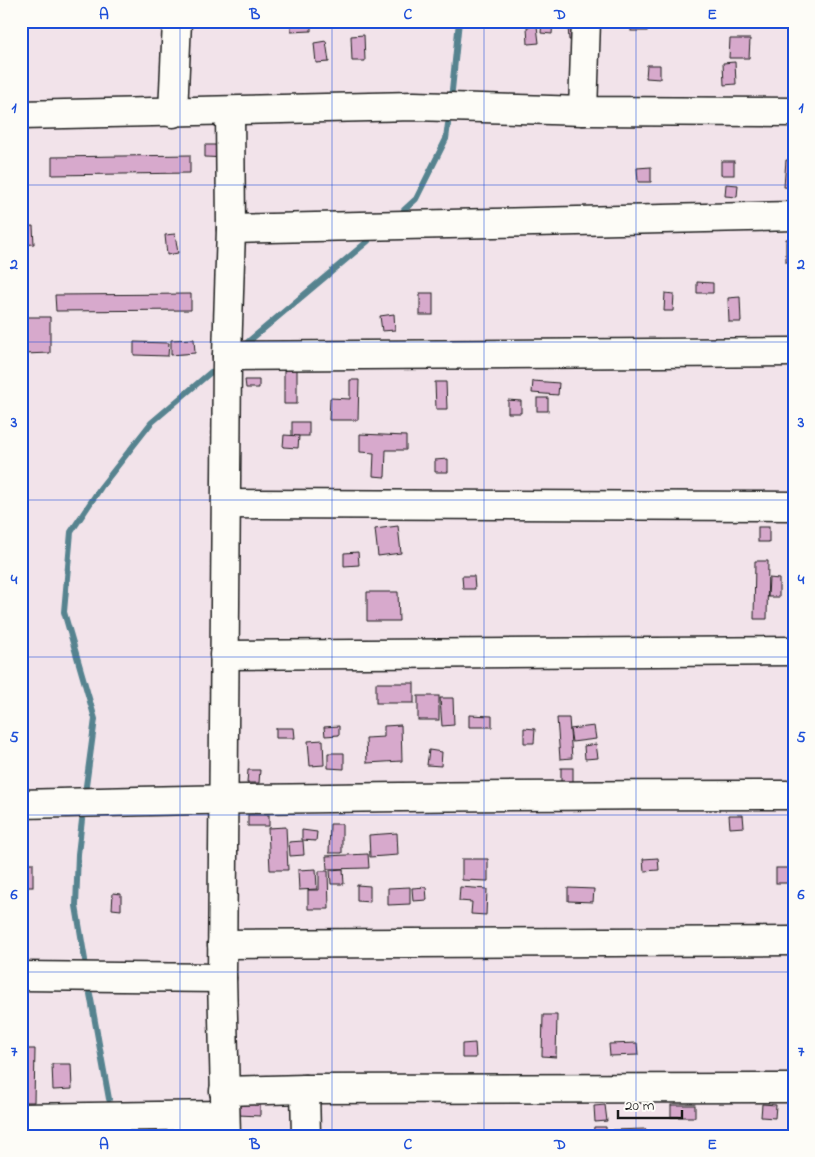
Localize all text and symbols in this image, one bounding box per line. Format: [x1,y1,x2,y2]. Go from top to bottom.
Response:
text: A [99,3,109,27]
text: B [249,3,261,27]
text: C [404,3,413,27]
text: D [553,3,566,27]
text: E [707,3,717,27]
text: 1 [11,96,17,120]
text: 1 [798,96,804,120]
text: 2 [9,253,18,277]
text: 2 [796,253,805,277]
text: 3 [10,411,18,435]
text: 3 [797,411,805,435]
text: 4 [10,568,18,592]
text: 4 [797,568,805,592]
text: 5 [9,726,19,750]
text: 5 [796,726,806,750]
text: 6 [9,883,18,907]
text: 6 [796,883,805,907]
text: 7 [11,1040,18,1064]
text: 7 [798,1040,805,1064]
scale bar [618,1087,681,1119]
text: 20 m [625,1095,655,1117]
text: A [99,1133,109,1157]
text: B [249,1133,261,1157]
text: C [404,1133,413,1157]
text: D [553,1133,566,1157]
text: E [707,1133,717,1157]

